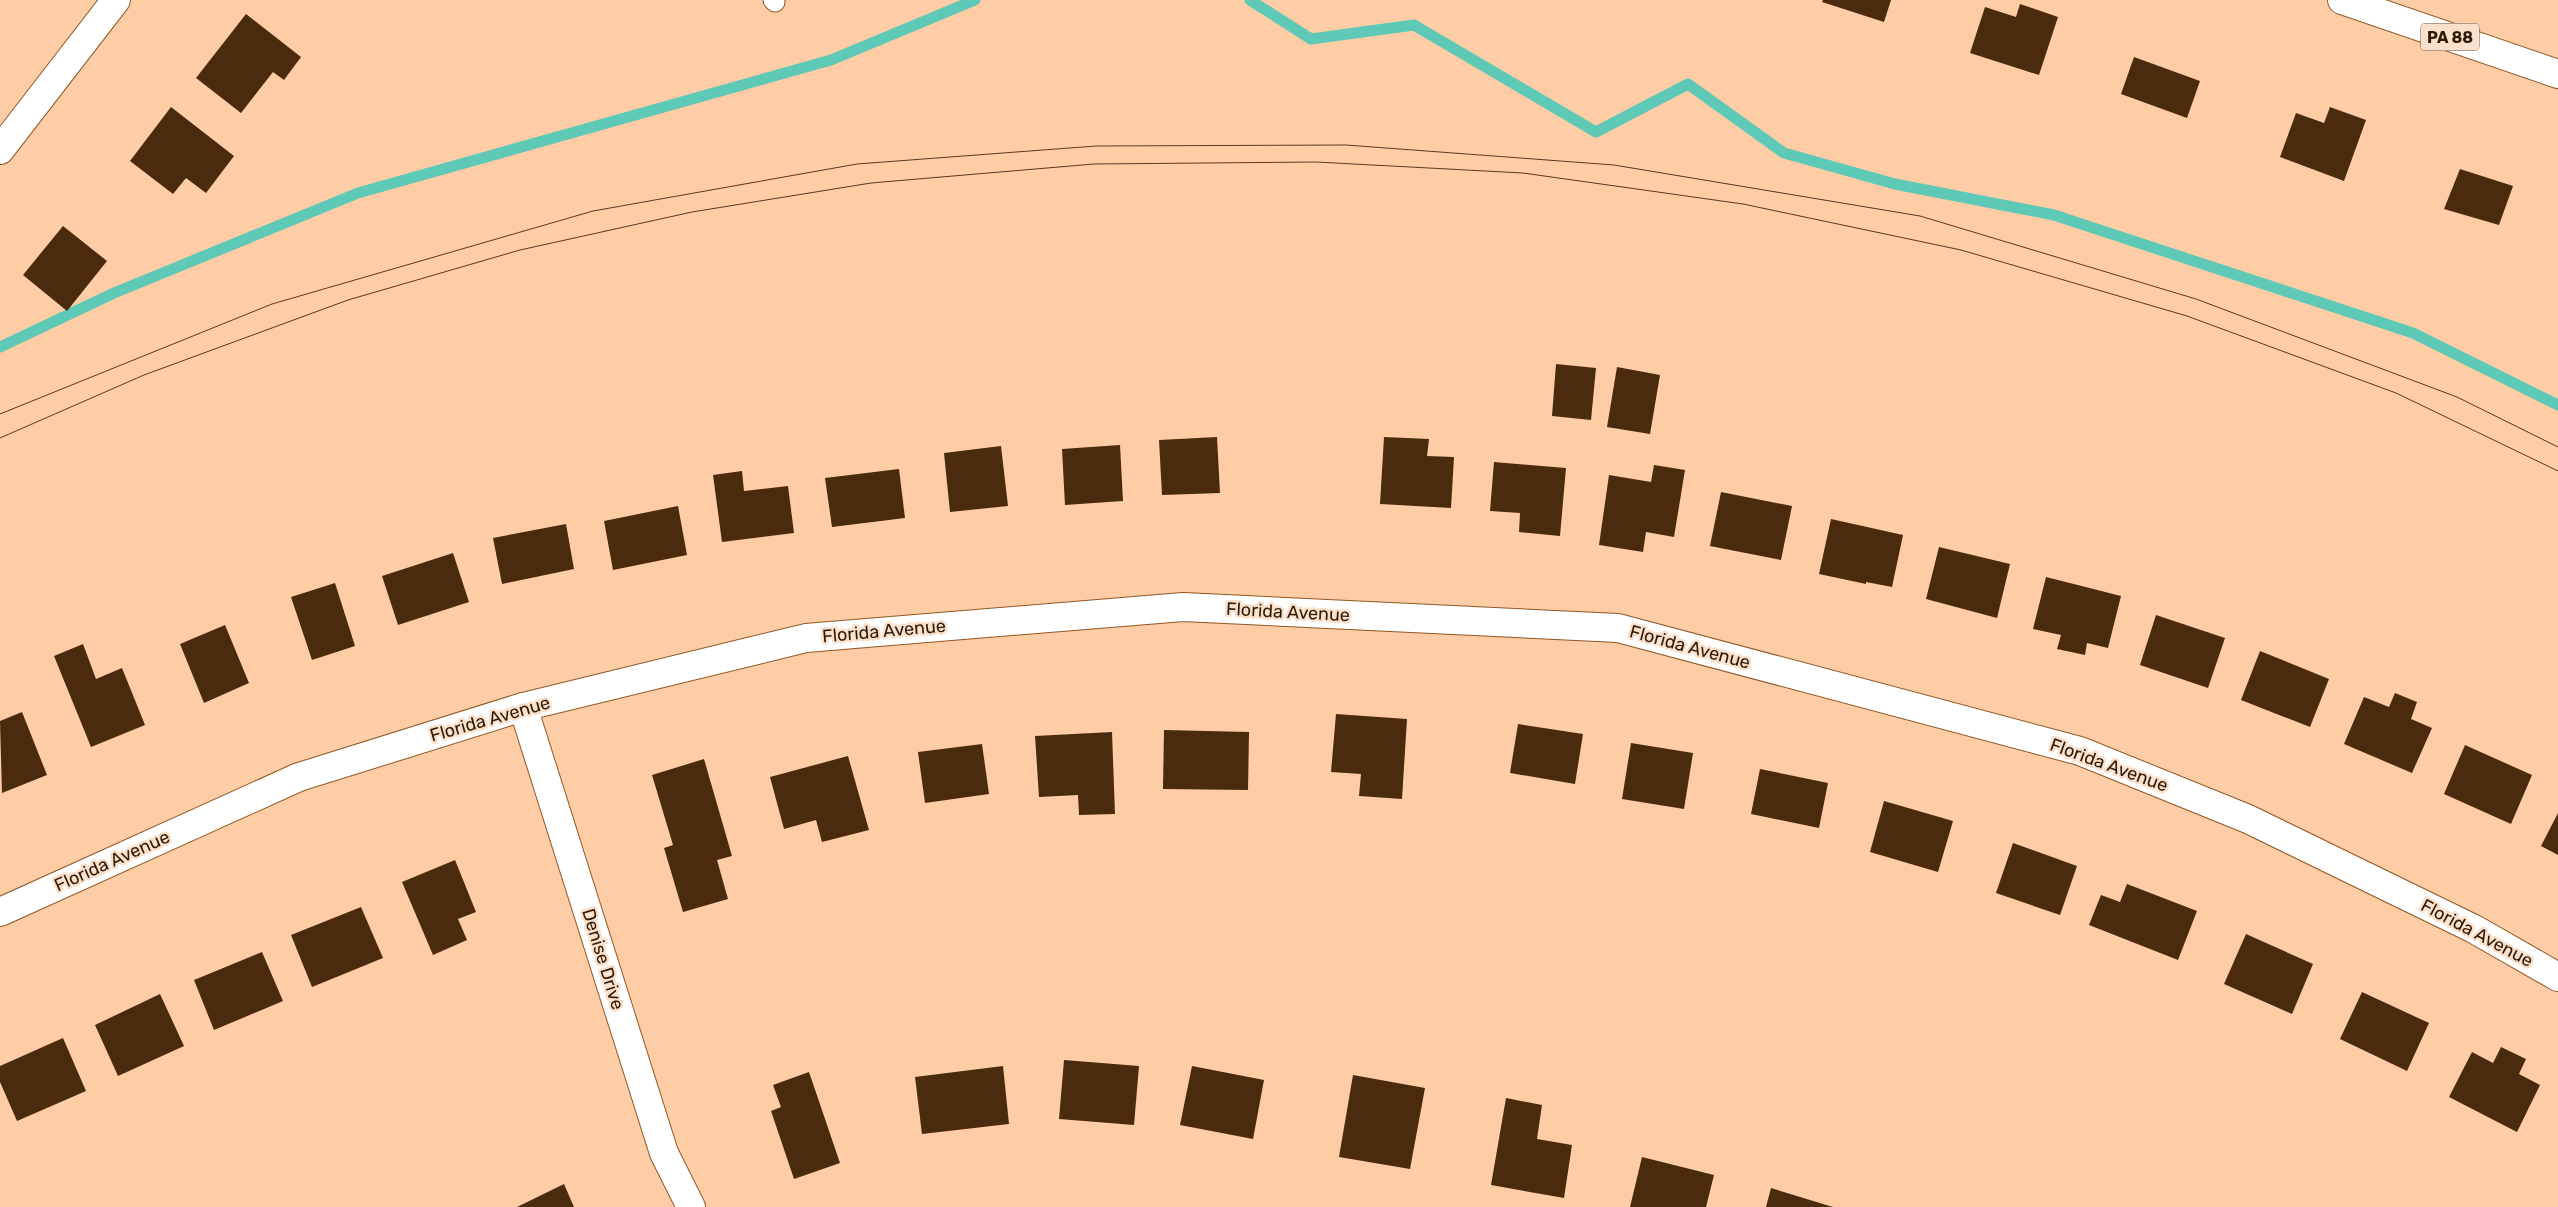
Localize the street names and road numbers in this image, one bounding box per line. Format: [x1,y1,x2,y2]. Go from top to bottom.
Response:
road number: PA 88 [2421,24,2479,51]
street label: Florida Avenue [1225,598,1351,626]
street label: Florida Avenue [821,615,947,647]
street label: Florida Avenue [1627,620,1753,674]
street label: Florida Avenue [427,691,553,747]
street label: Florida Avenue [2047,733,2171,797]
street label: Florida Avenue [51,826,173,896]
street label: Florida Avenue [2417,894,2537,972]
street label: Denise Drive [577,906,629,1012]

